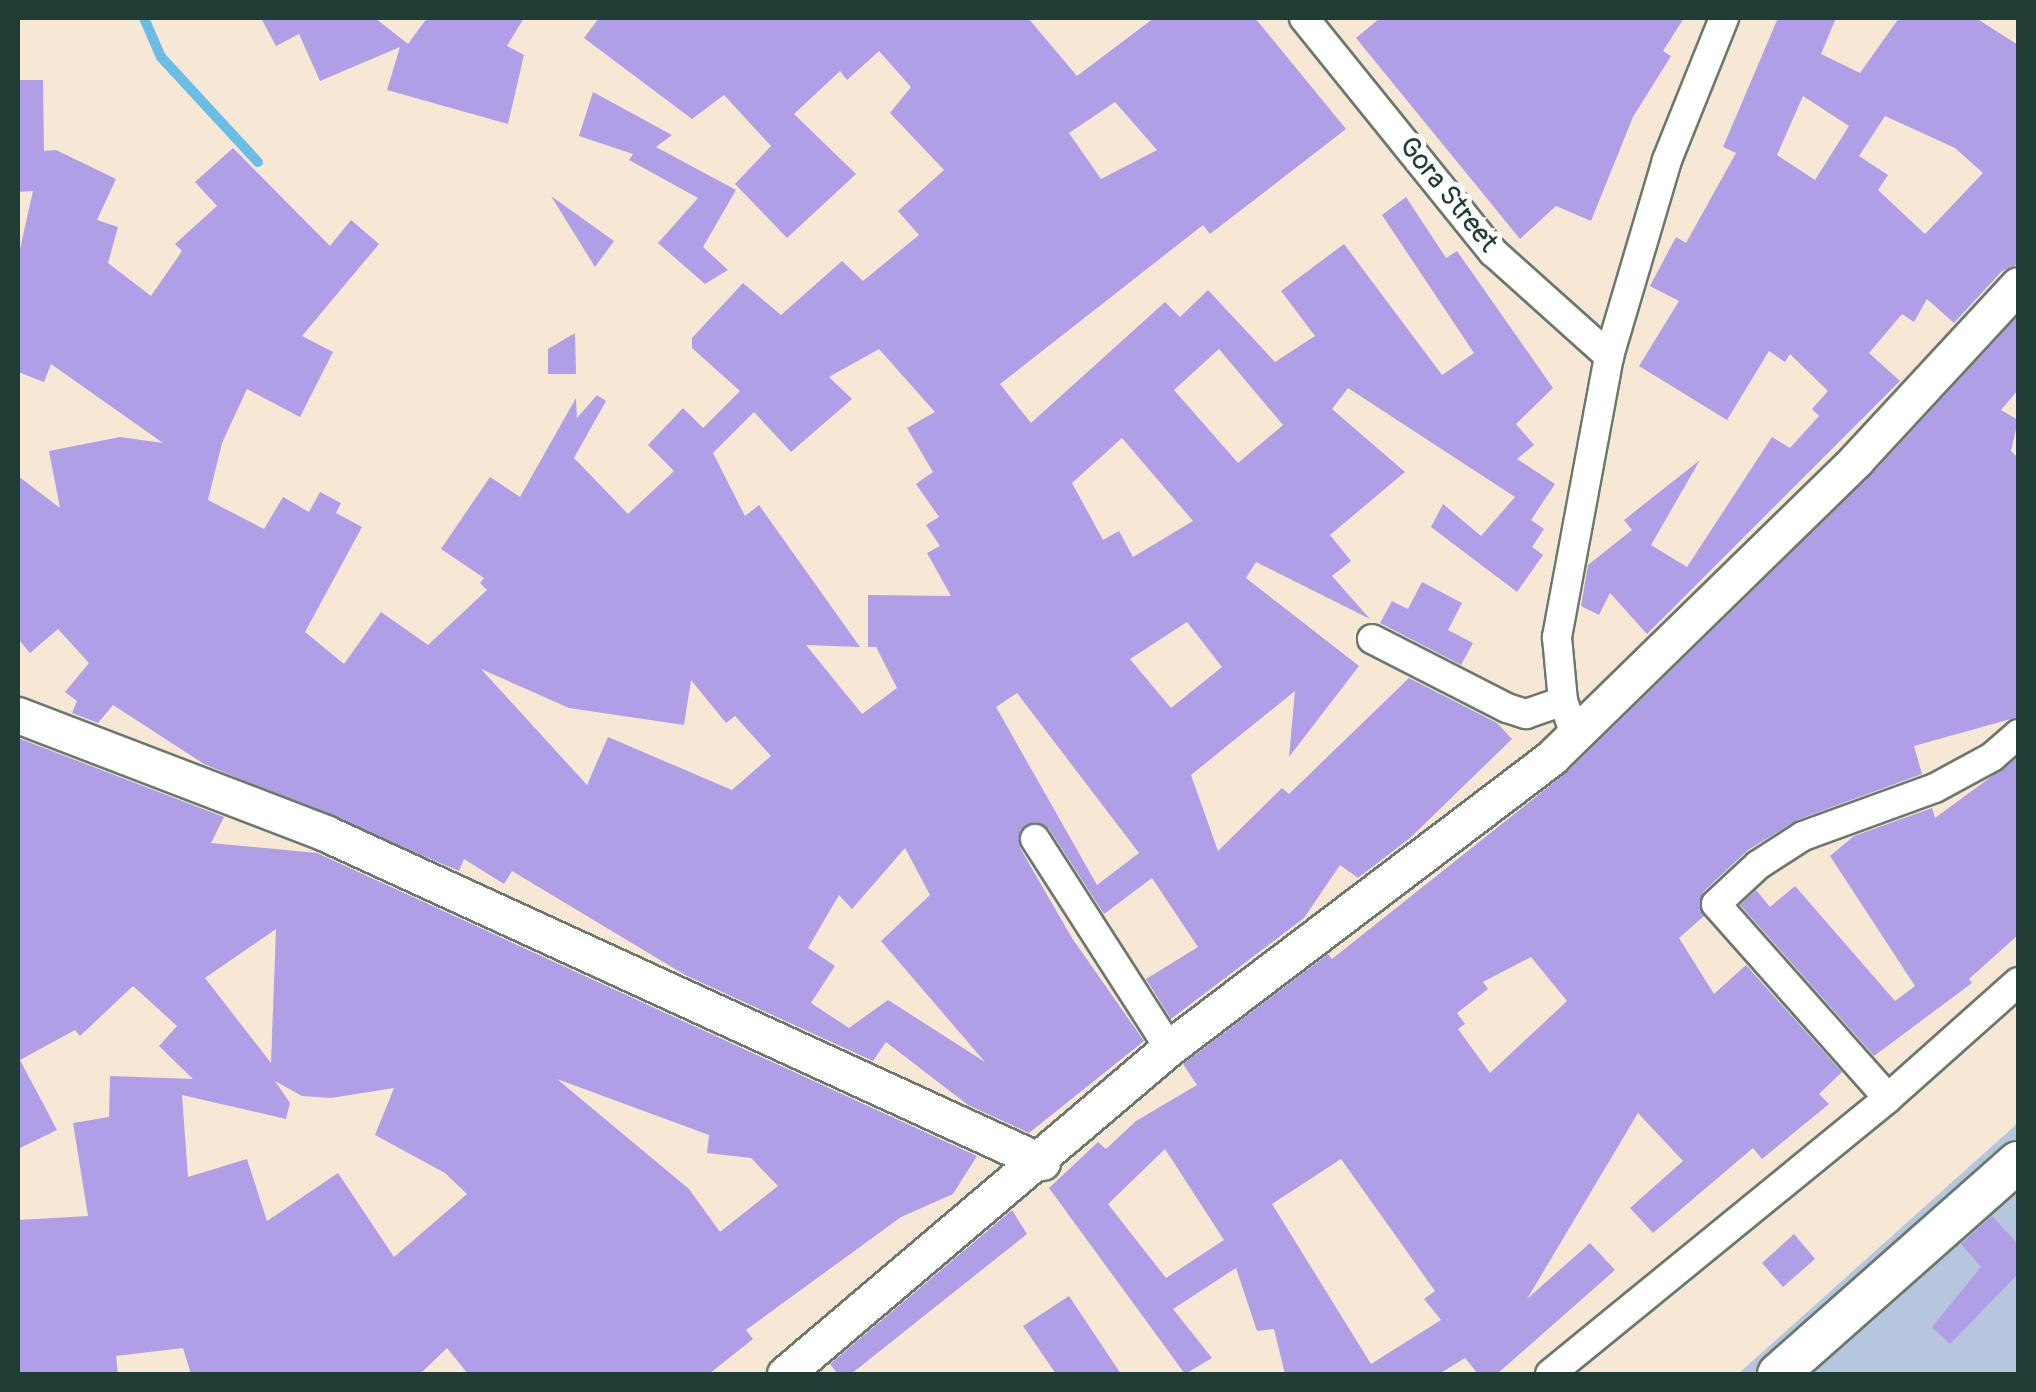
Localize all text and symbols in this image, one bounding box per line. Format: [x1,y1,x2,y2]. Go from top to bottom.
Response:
street label: Gora Street [1391,131,1505,259]

